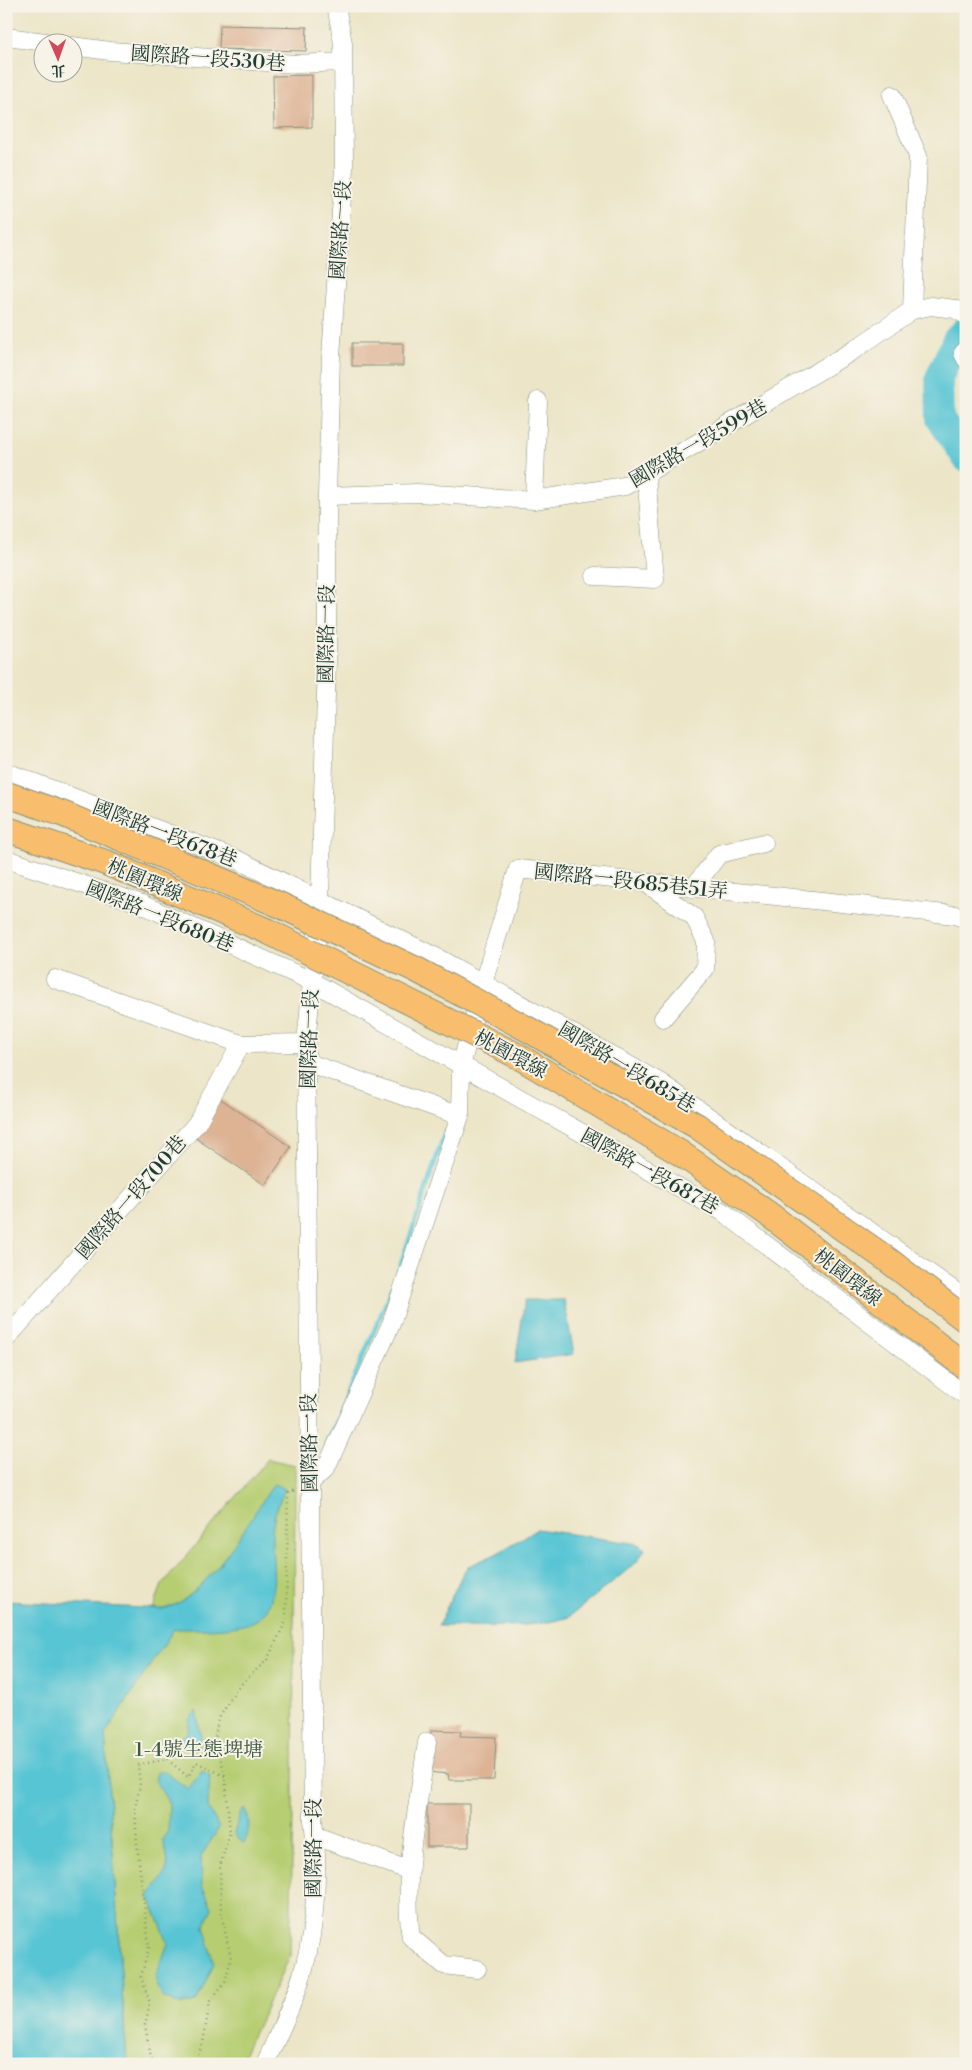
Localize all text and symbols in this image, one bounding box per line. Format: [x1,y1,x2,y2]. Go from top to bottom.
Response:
north arrow [32,32,82,82]
street label: 國際路一段530巷 [130,42,286,77]
text: 北 [51,61,66,79]
street label: 國際路一段 [326,179,357,281]
street label: 國際路一段599巷 [625,395,772,494]
street label: 國際路一段 [314,584,341,684]
street label: 國際路一段678巷 [89,795,240,873]
street label: 桃園環線 [103,854,186,909]
street label: 國際路一段685巷51弄 [533,860,729,905]
street label: 國際路一段680巷 [82,876,237,959]
street label: 國際路一段 [296,989,325,1089]
street label: 國際路一段685巷 [553,1018,699,1119]
street label: 桃園環線 [469,1026,551,1085]
street label: 國際路一段687巷 [576,1124,723,1221]
street label: 國際路一段700巷 [71,1131,193,1265]
street label: 桃園環線 [808,1244,886,1313]
street label: 國際路一段 [297,1393,324,1493]
park label: 1-4號生態埤塘 [135,1738,263,1763]
street label: 國際路一段 [302,1798,327,1898]

